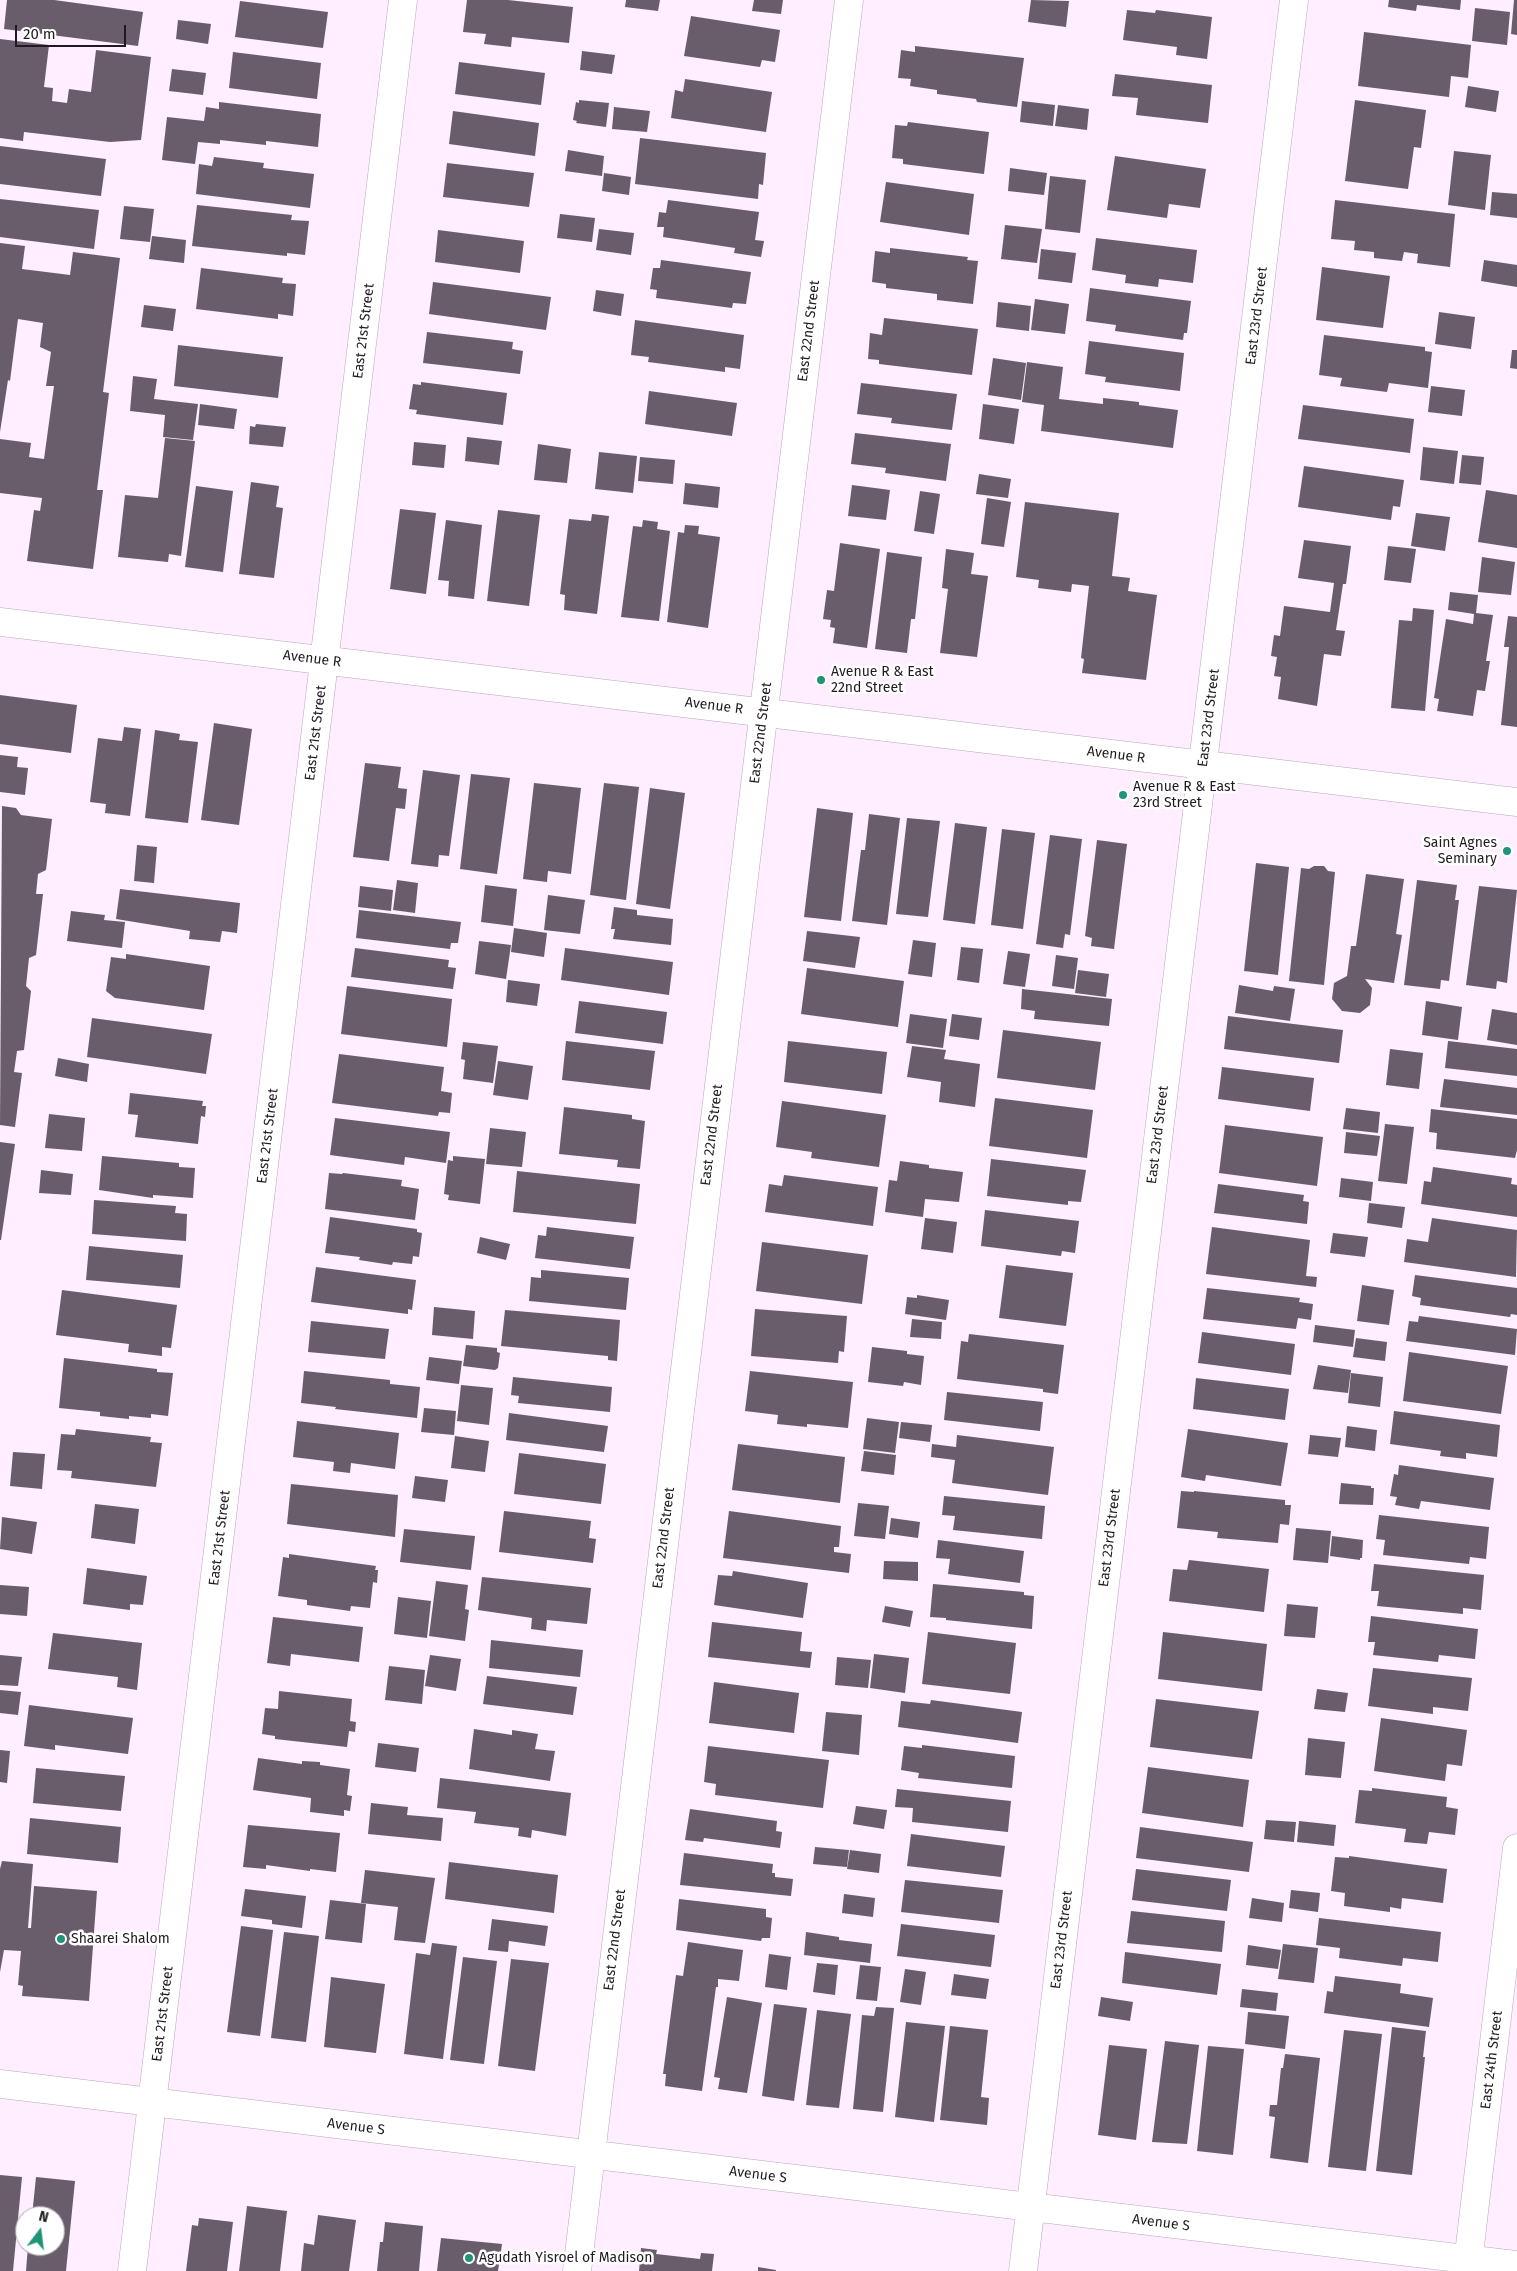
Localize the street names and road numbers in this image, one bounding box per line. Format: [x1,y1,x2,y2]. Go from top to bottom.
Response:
street label: East 23rd Street [1243,266,1271,366]
street label: East 22nd Street [794,279,824,383]
street label: East 21st Street [350,282,378,380]
street label: Avenue R [282,647,342,671]
street label: East 23rd Street [1195,668,1223,768]
street label: East 22nd Street [746,681,776,785]
street label: East 21st Street [302,684,330,782]
street label: Avenue R [684,694,744,718]
street label: Avenue R [1086,743,1146,767]
street label: East 22nd Street [697,1083,727,1187]
street label: East 23rd Street [1144,1085,1172,1185]
street label: East 21st Street [254,1087,282,1185]
street label: East 22nd Street [649,1486,679,1590]
street label: East 23rd Street [1096,1488,1124,1588]
street label: East 21st Street [206,1489,234,1587]
street label: East 22nd Street [600,1888,630,1992]
street label: East 23rd Street [1048,1890,1076,1990]
street label: East 21st Street [149,1965,177,2063]
street label: East 24th Street [1478,2010,1506,2110]
street label: Avenue S [326,2115,386,2139]
street label: Avenue S [728,2163,788,2187]
street label: Avenue S [1131,2211,1191,2235]

